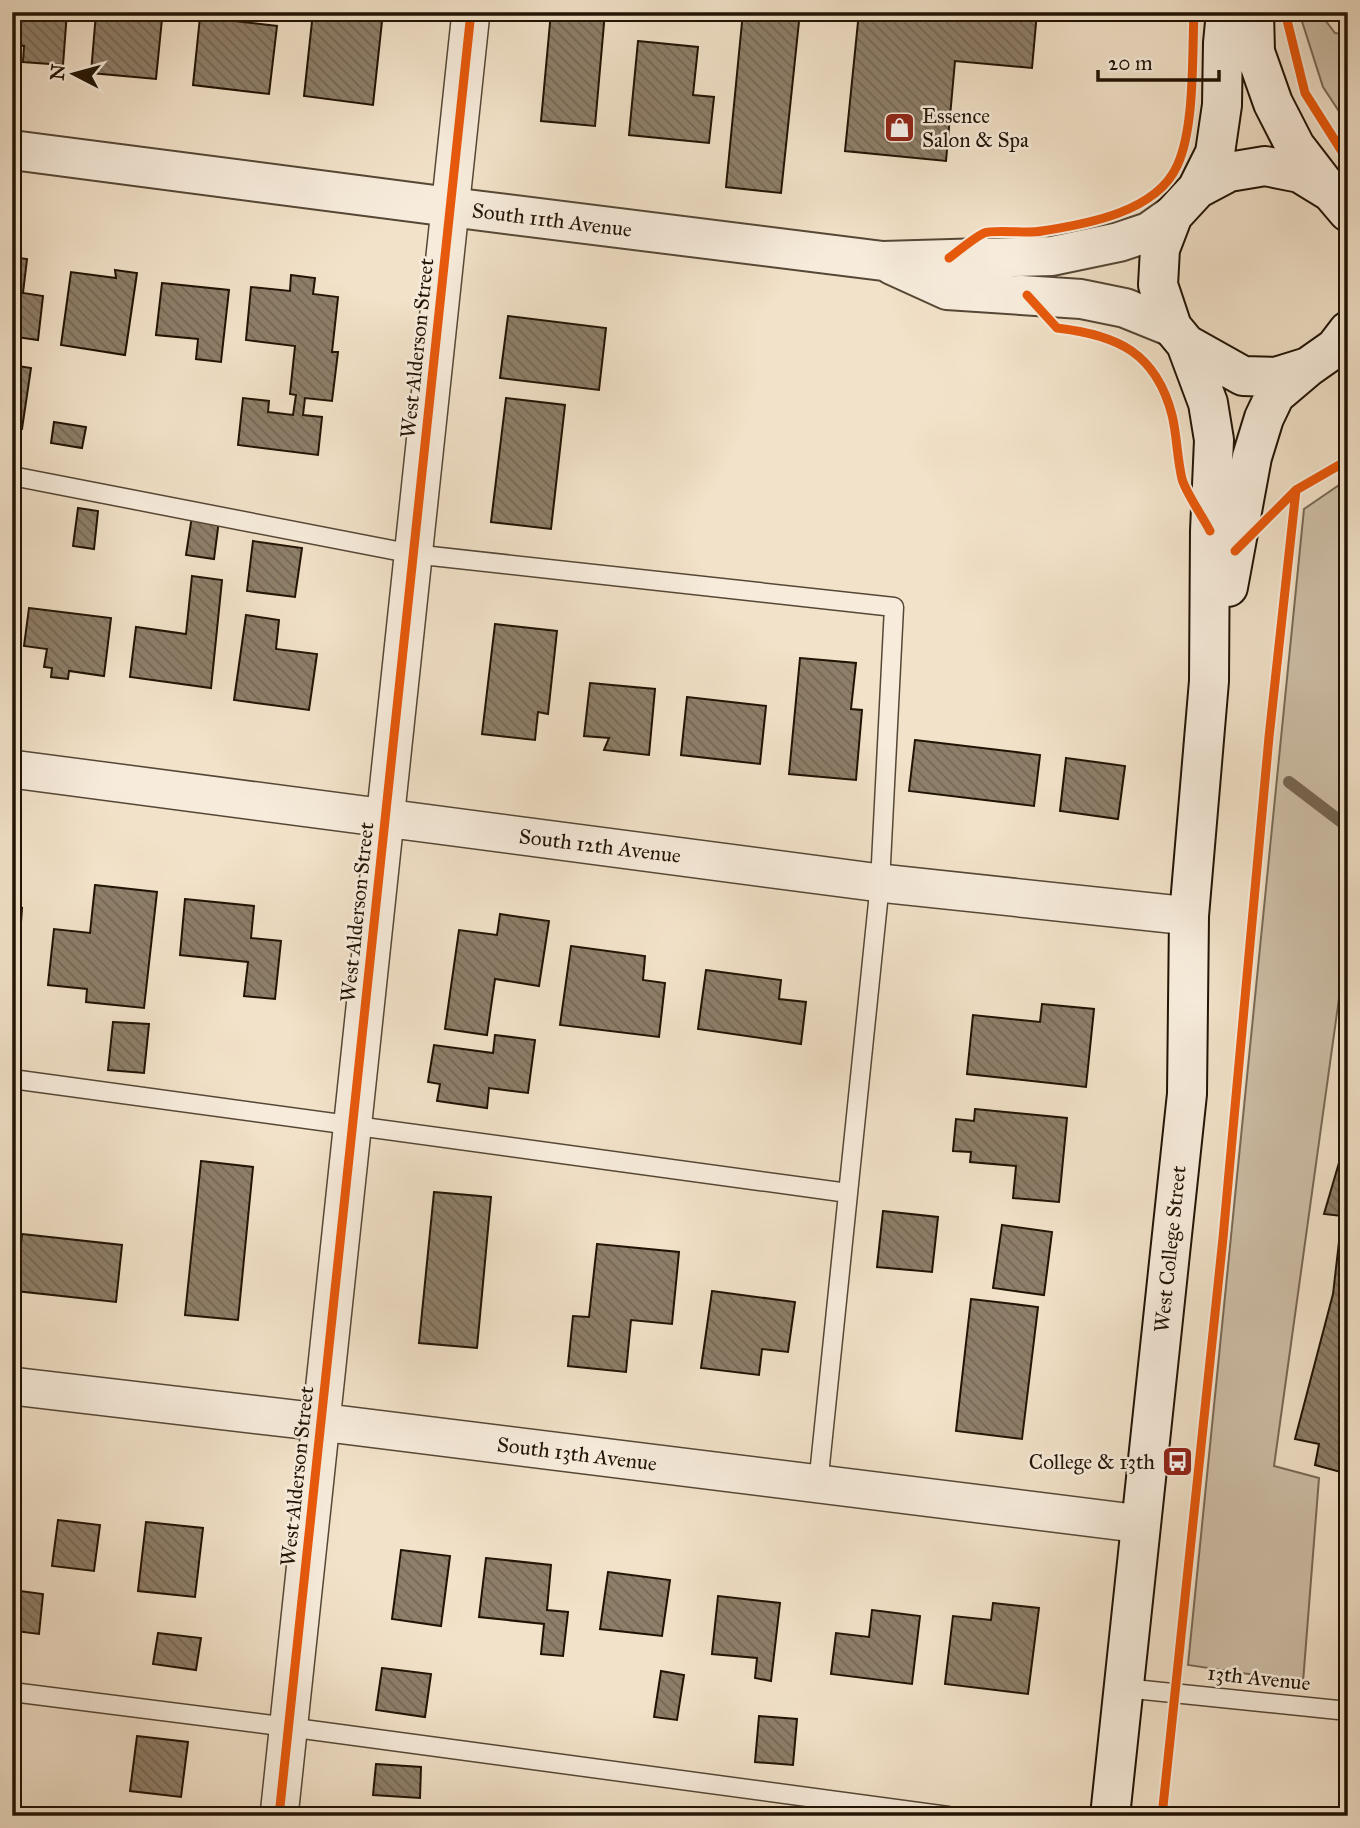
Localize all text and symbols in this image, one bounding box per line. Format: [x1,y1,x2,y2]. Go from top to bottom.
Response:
north arrow [38,38,108,108]
scale bar [1098,38,1218,82]
text: 20 m [1108,50,1153,76]
text: N [45,63,70,81]
place label: Essence Salon & Spa [922,103,1029,153]
shop icon: Essence Salon & Spa [882,111,916,145]
street label: South 11th Avenue [471,197,634,243]
street label: West Alderson Street [395,256,439,439]
street label: West Alderson Street [335,820,379,1003]
street label: South 12th Avenue [518,823,683,869]
street label: West College Street [1148,1164,1192,1334]
street label: West Alderson Street [275,1384,319,1567]
street label: South 13th Avenue [496,1431,659,1477]
bus stop icon: College & 13th [1161,1445,1195,1479]
place label: College & 13th [1029,1449,1155,1475]
street label: 13th Avenue [1206,1660,1312,1696]

